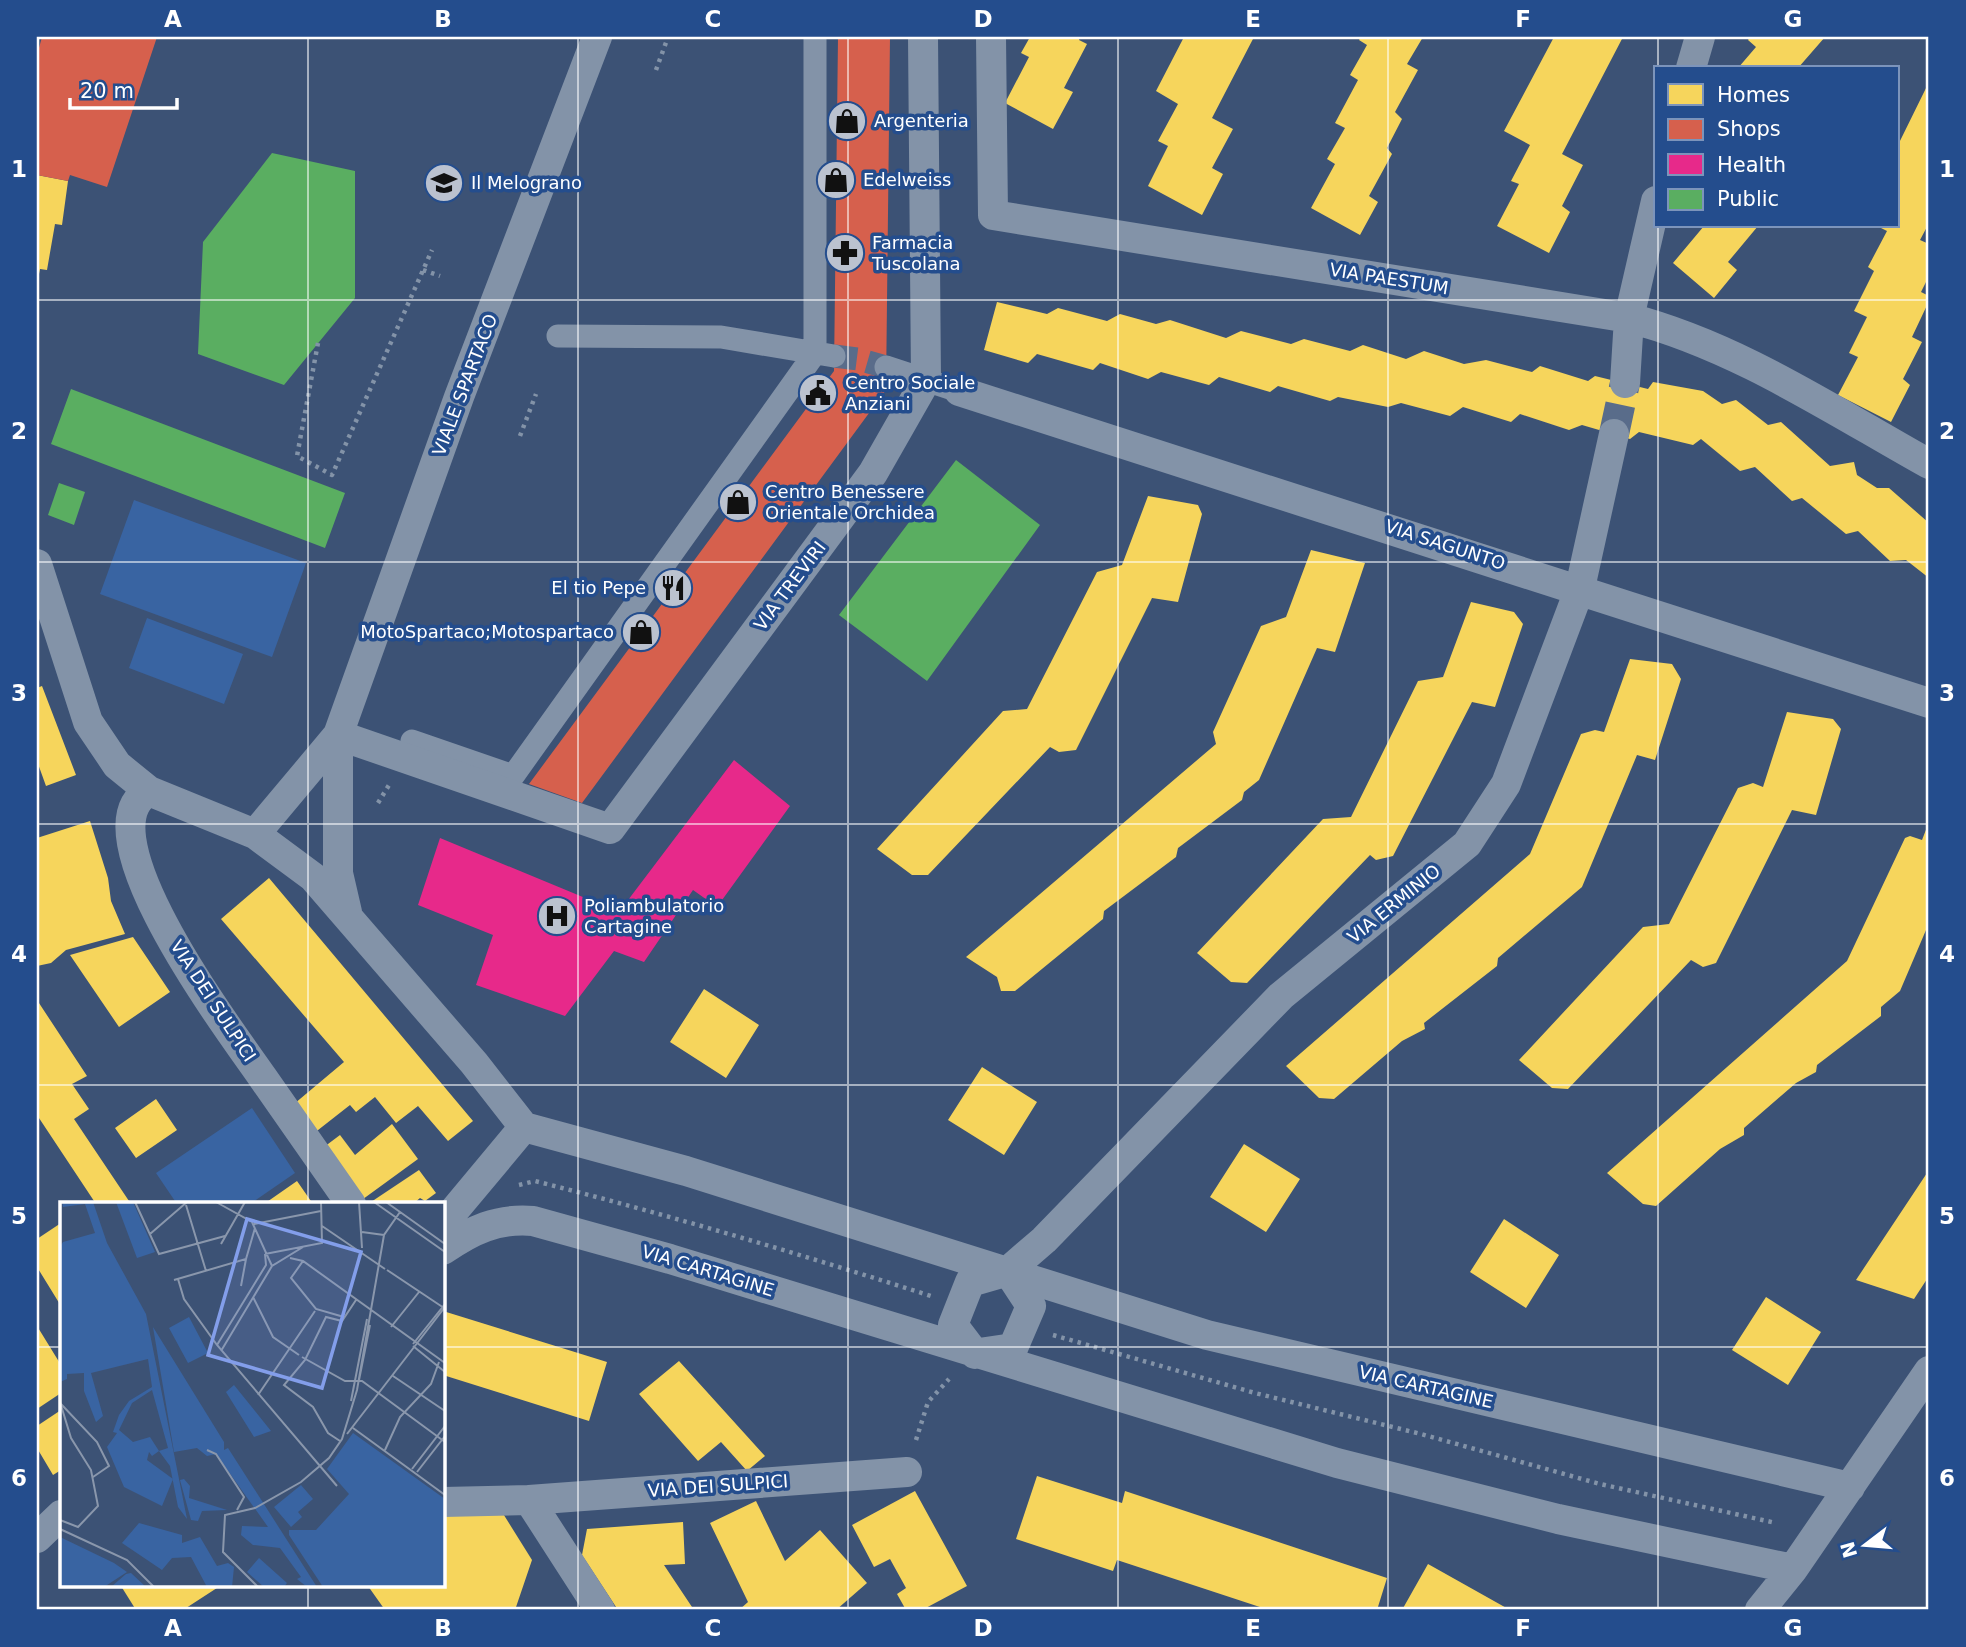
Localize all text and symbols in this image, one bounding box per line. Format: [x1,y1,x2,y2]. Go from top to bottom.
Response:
text: A [164,6,182,32]
text: B [434,6,452,32]
text: C [705,6,721,32]
text: D [973,6,993,32]
text: E [1245,6,1261,32]
text: F [1515,6,1531,32]
text: G [1784,6,1802,32]
scale bar [70,66,177,110]
legend [1654,66,1899,228]
text: 20 m [80,79,134,103]
text: Homes [1717,83,1790,107]
shop icon: Argenteria [826,100,868,142]
place label: Argenteria [874,110,969,131]
text: Shops [1717,117,1781,141]
text: Health [1717,153,1786,177]
text: 1 [11,156,27,182]
text: 1 [1939,156,1955,182]
shop icon: Edelweiss [815,159,857,201]
school or university icon: Il Melograno [423,162,465,204]
place label: Edelweiss [863,169,951,190]
place label: Il Melograno [471,172,582,193]
text: Public [1717,187,1779,211]
pharmacy icon: Farmacia Tuscolana [824,232,866,274]
place label: Farmacia Tuscolana [871,232,960,274]
street label: VIA PAESTUM [1328,259,1450,298]
street label: VIALE SPARTACO [428,311,501,459]
public building icon: Centro Sociale Anziani [797,372,839,414]
place label: Centro Sociale Anziani [845,372,975,414]
text: 2 [11,418,27,444]
text: 2 [1939,418,1955,444]
shop icon: Centro Benessere Orientale Orchidea [717,481,759,523]
place label: Centro Benessere Orientale Orchidea [765,481,935,523]
street label: VIA SAGUNTO [1382,515,1508,574]
street label: VIA TREVIRI [749,537,830,634]
restaurant icon: El tio Pepe [652,567,694,609]
place label: El tio Pepe [551,577,646,598]
shop icon: MotoSpartaco;Motospartaco [620,611,662,653]
place label: MotoSpartaco;Motospartaco [360,621,614,642]
text: 3 [11,680,27,706]
text: 3 [1939,680,1955,706]
street label: VIA ERMINIO [1343,860,1444,947]
hospital icon: Poliambulatorio Cartagine [536,895,578,937]
place label: Poliambulatorio Cartagine [584,895,724,937]
street label: VIA DEI SULPICI [166,936,261,1065]
text: 4 [11,941,27,967]
text: 4 [1939,941,1955,967]
inset map [60,1202,444,1588]
text: 5 [11,1203,27,1229]
text: 5 [1939,1203,1955,1229]
street label: VIA CARTAGINE [639,1240,777,1301]
street label: VIA CARTAGINE [1357,1361,1495,1412]
text: 6 [11,1465,27,1491]
text: 6 [1939,1465,1955,1491]
street label: VIA DEI SULPICI [647,1470,789,1501]
north arrow [1829,1510,1899,1580]
text: N [1836,1539,1861,1560]
text: A [164,1615,182,1641]
text: B [434,1615,452,1641]
text: C [705,1615,721,1641]
text: D [973,1615,993,1641]
text: E [1245,1615,1261,1641]
text: F [1515,1615,1531,1641]
text: G [1784,1615,1802,1641]

